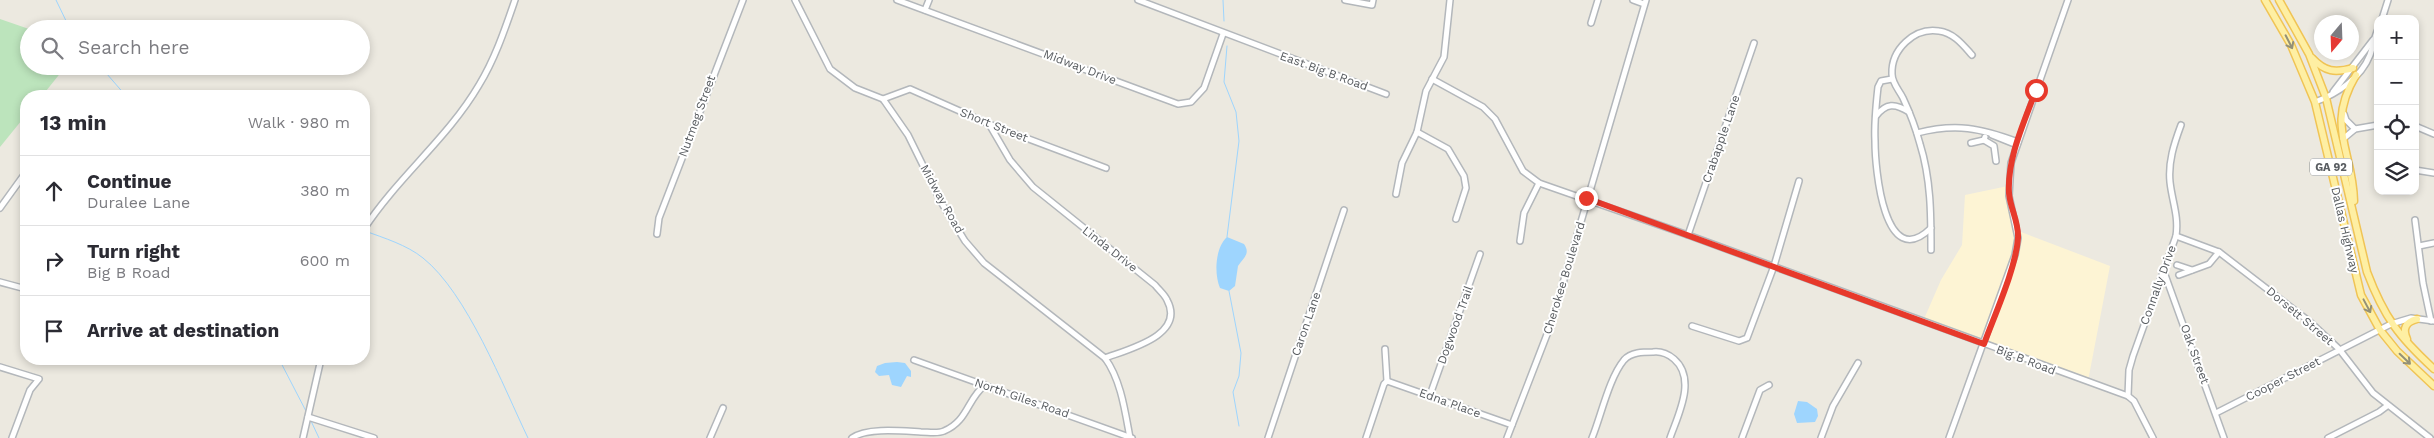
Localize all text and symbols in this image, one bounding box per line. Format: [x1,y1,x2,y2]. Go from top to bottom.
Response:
north arrow [2314,15,2359,60]
map controls [2374,15,2419,195]
button: + [2374,15,2419,60]
search box [20,20,370,75]
icon: search [38,34,66,62]
one-way arrow [2285,34,2294,49]
text: Search here [78,36,189,59]
street label: Midway Drive [1041,47,1119,87]
street label: East Big B Road [1278,49,1370,93]
button: − [2374,60,2419,105]
street label: Nutmeg Street [676,73,718,159]
route start [2025,79,2048,102]
street label: Crabapple Lane [1699,93,1743,185]
street label: Short Street [958,105,1030,145]
button: locate [2374,105,2419,150]
text: 13 min [40,110,106,135]
text: Walk · 980 m [248,113,350,132]
button: layers [2374,150,2419,195]
road number: GA 92 [2310,158,2352,176]
street label: Midway Road [917,162,967,236]
text: Continue [87,170,171,193]
icon: ahead [40,177,68,205]
text: 380 m [300,181,350,200]
street label: Dallas Highway [2328,185,2362,275]
route end [1575,187,1598,210]
text: Duralee Lane [87,193,190,212]
street label: Cherokee Boulevard [1540,220,1588,336]
street label: Linda Drive [1080,223,1140,275]
text: Turn right [87,240,180,263]
street label: Connally Drive [2137,243,2179,327]
icon: right [40,247,68,275]
text: 600 m [300,251,350,270]
text: Big B Road [87,263,171,282]
street label: Dogwood Trail [1434,284,1476,366]
street label: Dorsett Street [2264,284,2336,348]
street label: Caron Lane [1289,290,1324,358]
one-way arrow [2363,298,2372,313]
icon: arrive [40,317,68,345]
text: Arrive at destination [87,319,279,342]
street label: Oak Street [2178,322,2212,386]
street label: Big B Road [1994,342,2058,378]
one-way arrow [2399,353,2412,365]
street label: Cooper Street [2243,354,2323,404]
street label: North Giles Road [973,375,1071,421]
street label: Edna Place [1417,385,1483,421]

